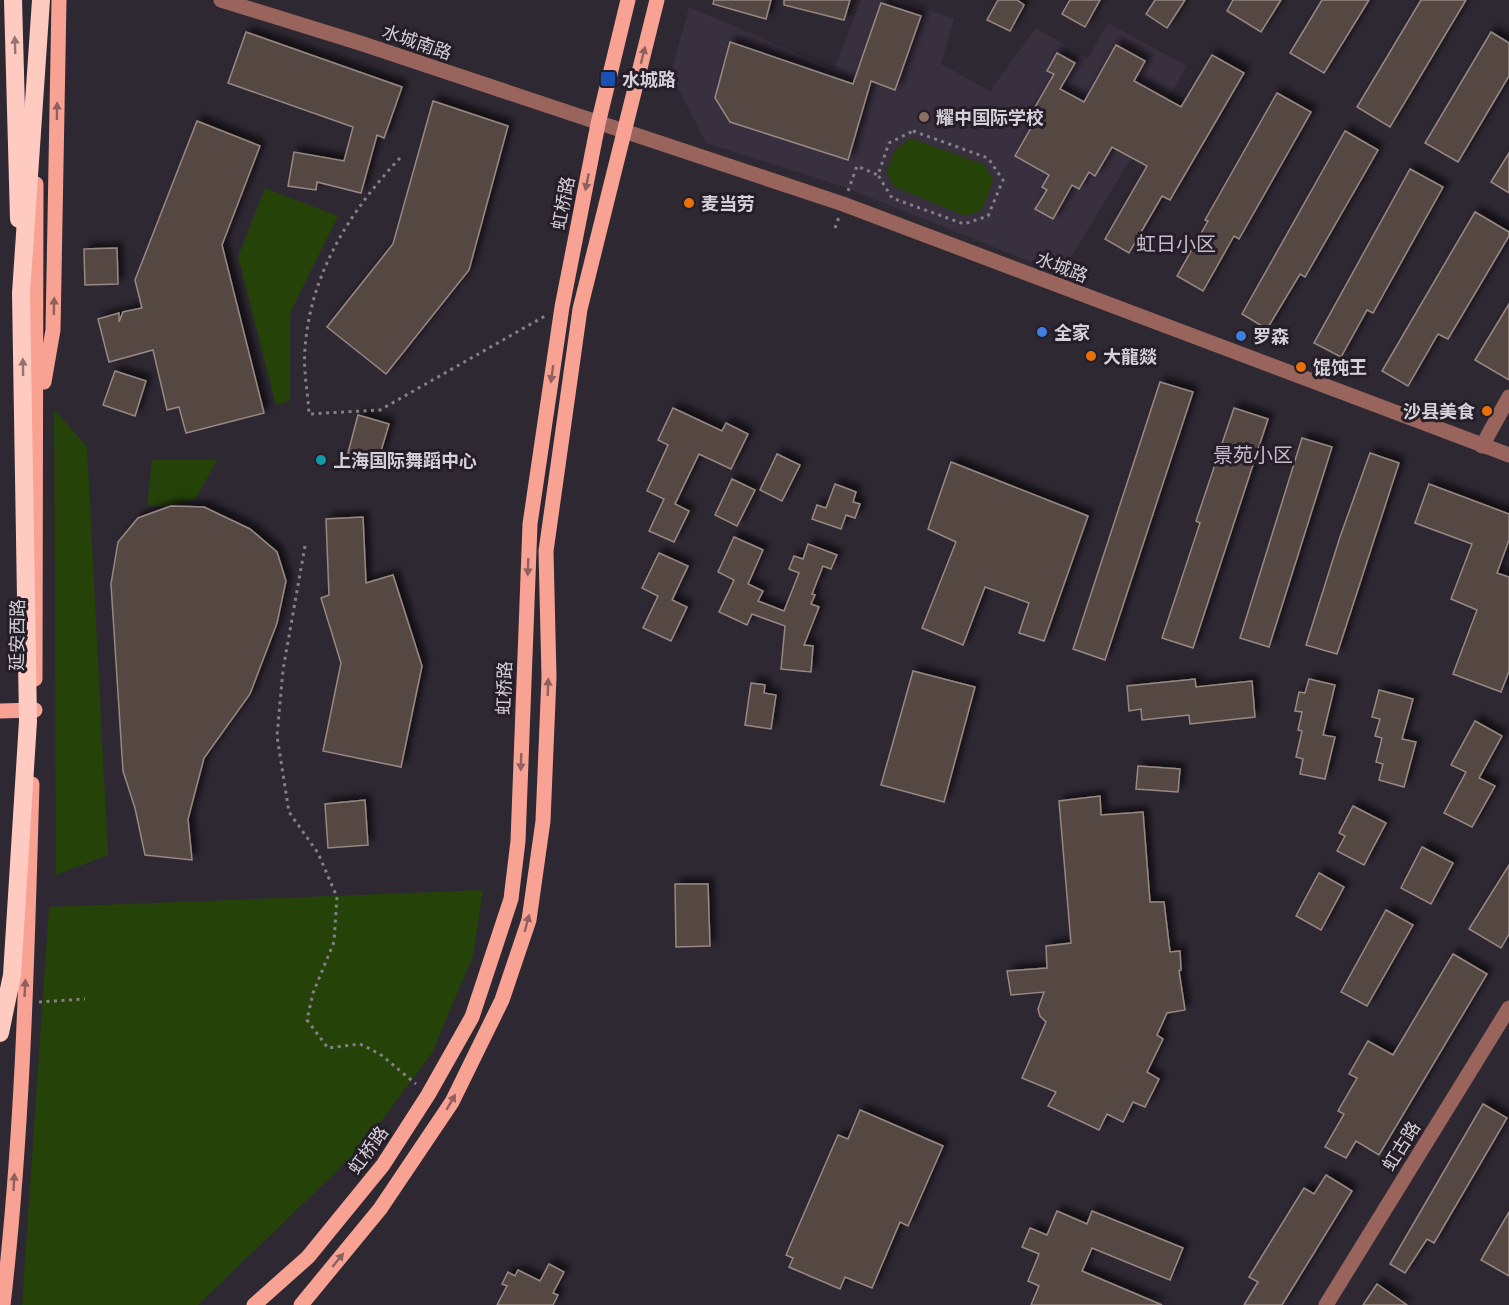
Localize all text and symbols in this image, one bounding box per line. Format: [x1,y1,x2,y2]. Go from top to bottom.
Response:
street label: 水城南路 [379,18,455,66]
one-way arrow [10,36,19,55]
one-way arrow [639,46,649,64]
place label: 水城路 [622,66,676,93]
marker: 水城路 [599,70,617,88]
one-way arrow [52,102,62,121]
place label: 耀中国际学校 [936,104,1044,131]
marker: 耀中国际学校 [917,110,931,124]
one-way arrow [582,173,591,192]
street label: 虹桥路 [545,174,581,232]
place label: 麦当劳 [701,190,755,217]
marker: 麦当劳 [682,196,696,210]
district label: 虹日小区 [1136,228,1216,259]
street label: 水城路 [1032,245,1092,289]
one-way arrow [49,297,58,316]
place label: 全家 [1054,319,1090,346]
place label: 罗森 [1253,323,1289,350]
marker: 全家 [1035,325,1049,339]
marker: 罗森 [1234,329,1248,343]
place label: 大龍燚 [1103,343,1157,370]
marker: 大龍燚 [1084,349,1098,363]
place label: 馄饨王 [1313,354,1367,381]
one-way arrow [18,358,28,377]
marker: 馄饨王 [1294,360,1308,374]
one-way arrow [548,364,557,383]
place label: 沙县美食 [1403,398,1475,425]
marker: 沙县美食 [1480,404,1494,418]
district label: 景苑小区 [1213,439,1293,470]
place label: 上海国际舞蹈中心 [333,447,477,474]
marker: 上海国际舞蹈中心 [314,453,328,467]
one-way arrow [524,558,533,577]
street label: 延安西路 [3,599,31,671]
street label: 虹桥路 [490,661,518,715]
one-way arrow [544,678,553,697]
one-way arrow [516,752,525,771]
one-way arrow [523,914,533,932]
one-way arrow [20,978,29,997]
one-way arrow [446,1093,456,1110]
street label: 虹古路 [1375,1116,1427,1176]
street label: 虹桥路 [341,1120,395,1180]
one-way arrow [9,1173,19,1192]
one-way arrow [332,1253,344,1268]

